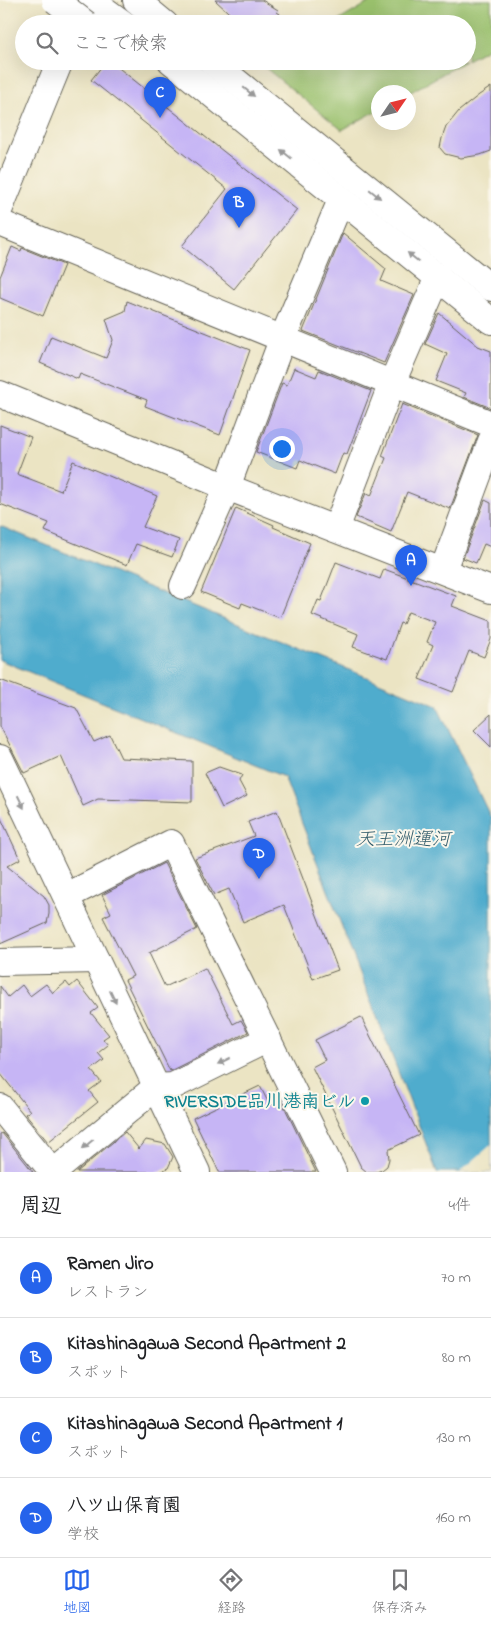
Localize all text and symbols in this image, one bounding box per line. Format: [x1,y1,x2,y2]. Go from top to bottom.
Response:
search box [15,15,476,70]
icon: search [33,29,61,57]
text: ここで検索 [73,31,168,58]
pin: C [144,77,176,118]
north arrow [371,85,416,130]
one-way arrow [243,86,255,97]
one-way arrow [280,149,293,160]
pin: B [223,187,255,228]
one-way arrow [368,189,381,200]
one-way arrow [406,251,419,262]
your location [269,436,295,462]
pin: A [395,545,427,586]
one-way arrow [17,795,25,809]
water label: 天王洲運河 [355,827,453,854]
pin: D [243,838,275,879]
one-way arrow [109,989,118,1004]
one-way arrow [217,1057,231,1065]
place label: RIVERSIDE品川港南ビル [164,1090,355,1116]
marker: RIVERSIDE品川港南ビル [359,1095,371,1107]
one-way arrow [82,1138,95,1149]
text: 周辺 [20,1192,62,1222]
text: 4件 [448,1194,471,1218]
text: Ramen Jiro [67,1251,154,1278]
text: A [31,1266,41,1290]
text: 70 m [441,1266,471,1290]
text: レストラン [67,1281,148,1305]
text: Kitashinagawa Second Apartment 2 [67,1331,346,1358]
text: B [31,1346,41,1370]
text: 80 m [442,1346,471,1370]
text: スポット [67,1361,131,1385]
text: Kitashinagawa Second Apartment 1 [67,1411,343,1438]
text: C [32,1426,40,1450]
text: 130 m [436,1426,471,1450]
text: スポット [67,1441,131,1465]
text: 八ツ山保育園 [67,1493,181,1520]
text: D [30,1506,42,1530]
text: 160 m [436,1506,471,1530]
text: 学校 [67,1523,99,1547]
tab: 地図 [63,1566,91,1619]
tab: 経路 [217,1566,245,1619]
tab: 保存済み [372,1566,428,1619]

